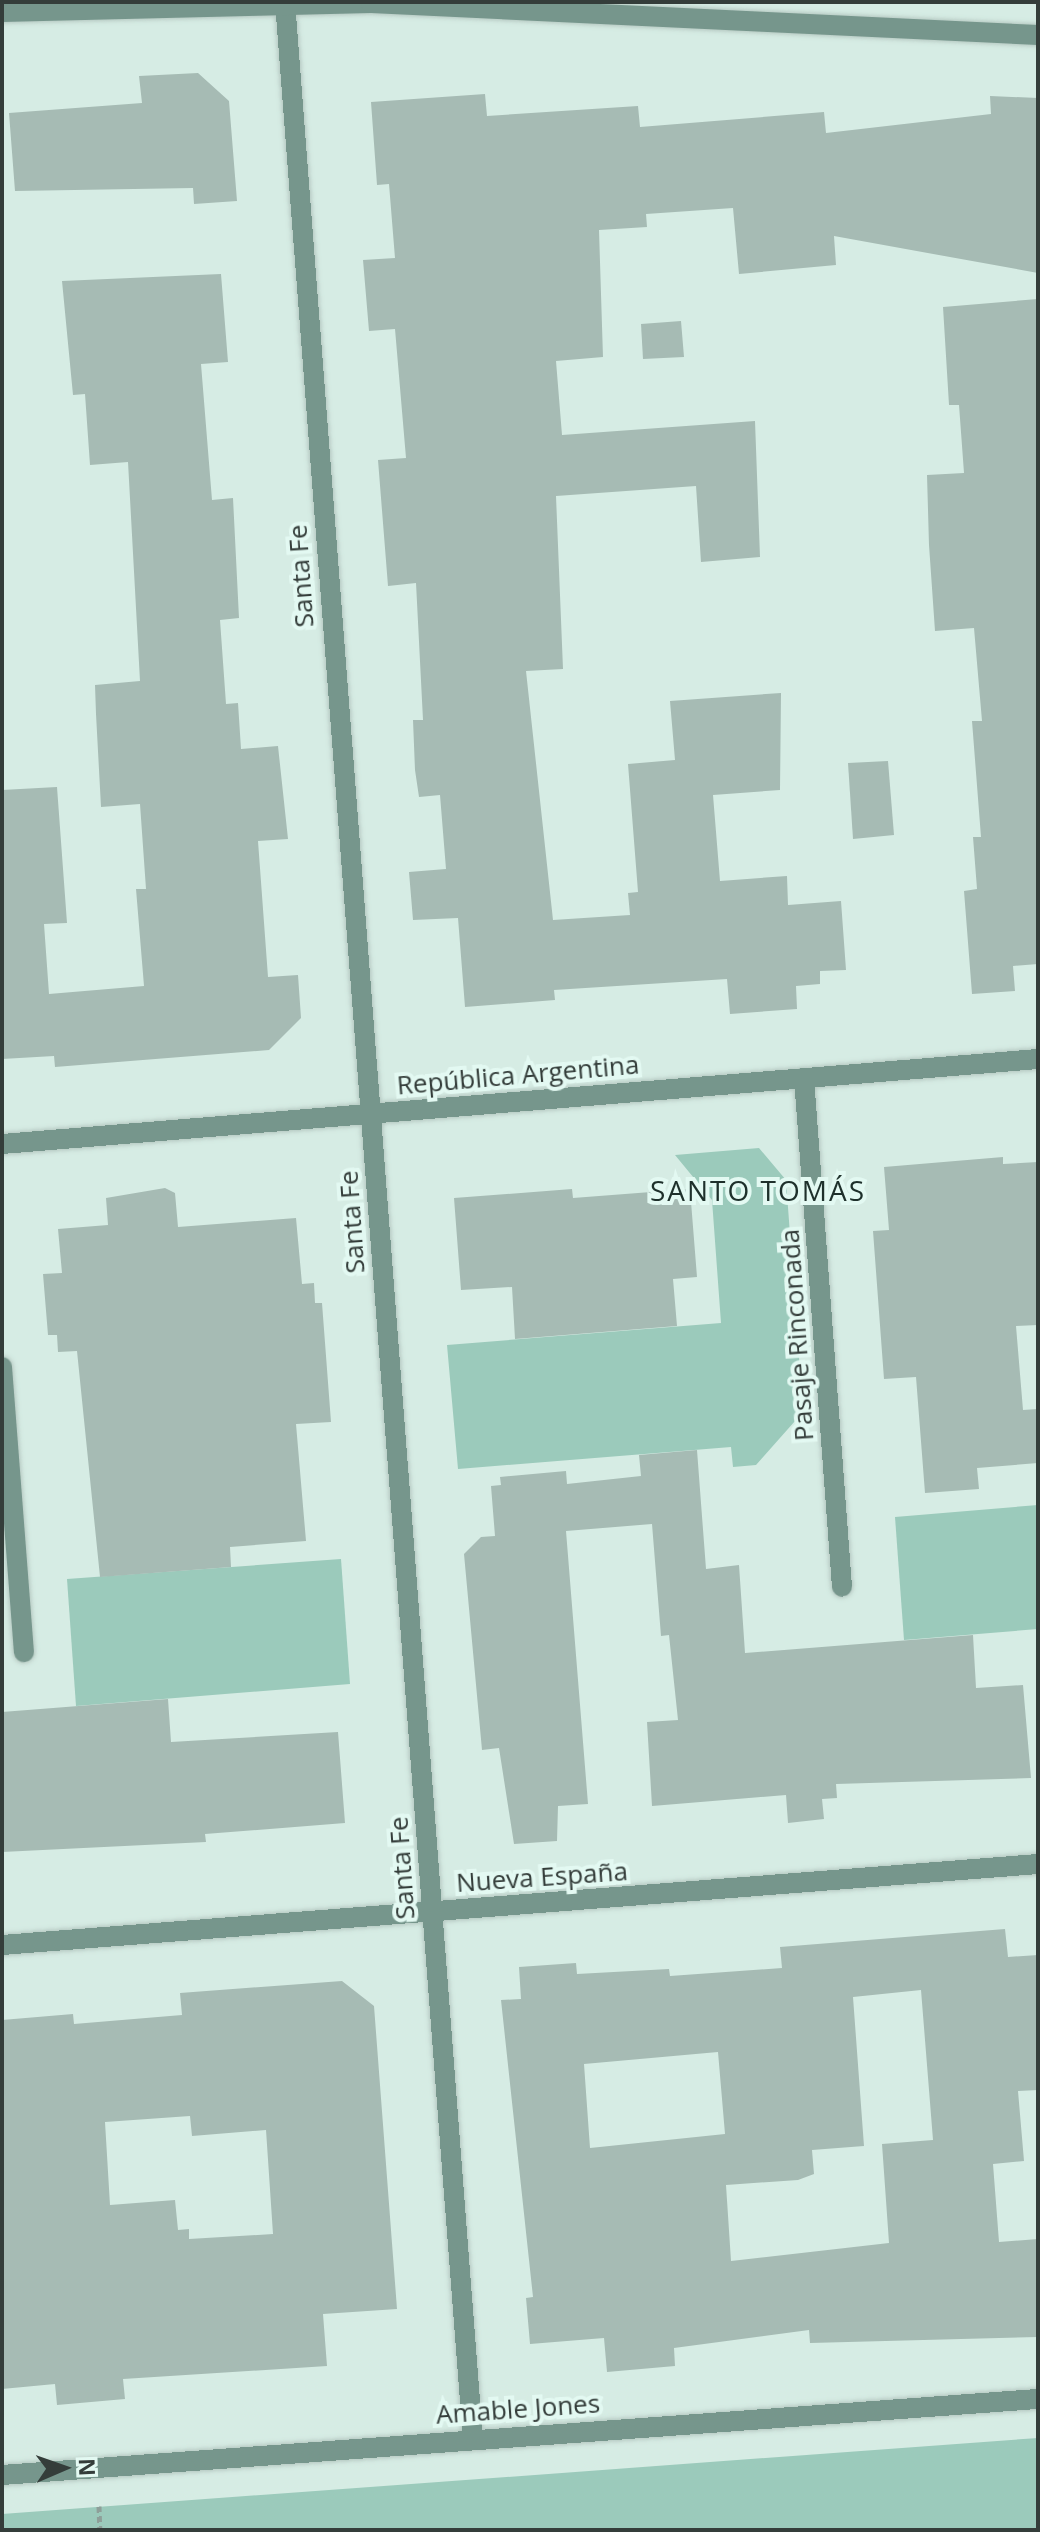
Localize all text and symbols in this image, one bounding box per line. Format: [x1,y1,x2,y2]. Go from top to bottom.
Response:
street label: Santa Fe [282,523,320,629]
street label: República Argentina [396,1049,640,1101]
street label: Santa Fe [333,1169,371,1275]
district label: SANTO TOMÁS [650,1173,866,1207]
street label: Pasaje Rinconada [774,1228,820,1442]
street label: Santa Fe [383,1815,421,1921]
street label: Nueva España [455,1855,629,1899]
street label: Amable Jones [435,2388,601,2430]
north arrow [24,2428,104,2508]
text: N [73,2458,103,2477]

